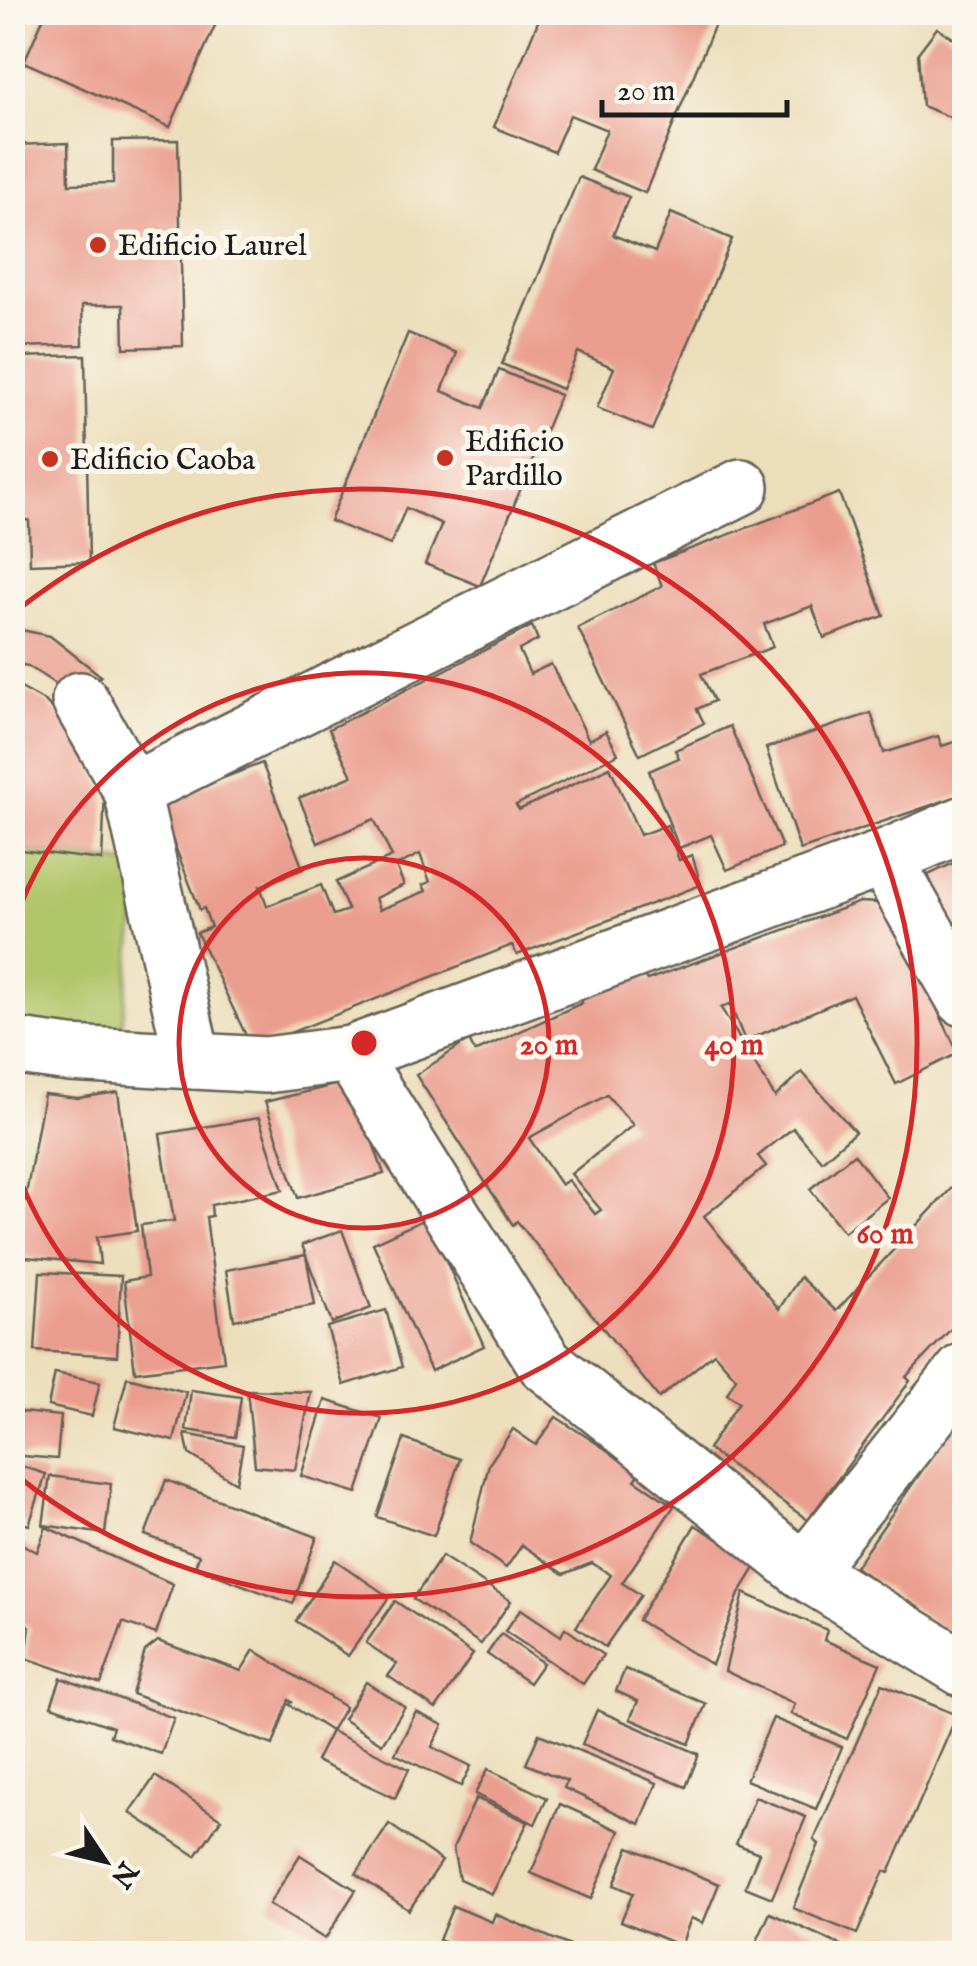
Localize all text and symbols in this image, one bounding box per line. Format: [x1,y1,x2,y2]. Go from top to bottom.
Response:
scale bar [602,55,787,117]
text: 20 m [617,73,676,111]
place label: Edificio Laurel [118,228,307,266]
marker: Edificio Laurel [87,234,109,256]
place label: Edificio Pardillo [465,424,564,496]
place label: Edificio Caoba [70,442,255,480]
marker: Edificio Pardillo [434,447,456,469]
marker: Edificio Caoba [39,448,61,470]
centre of rings [346,1025,382,1061]
text: 20 m [520,1027,578,1065]
text: 40 m [704,1027,764,1065]
text: 60 m [856,1216,914,1254]
north arrow [55,1811,155,1911]
text: N [102,1853,145,1894]

